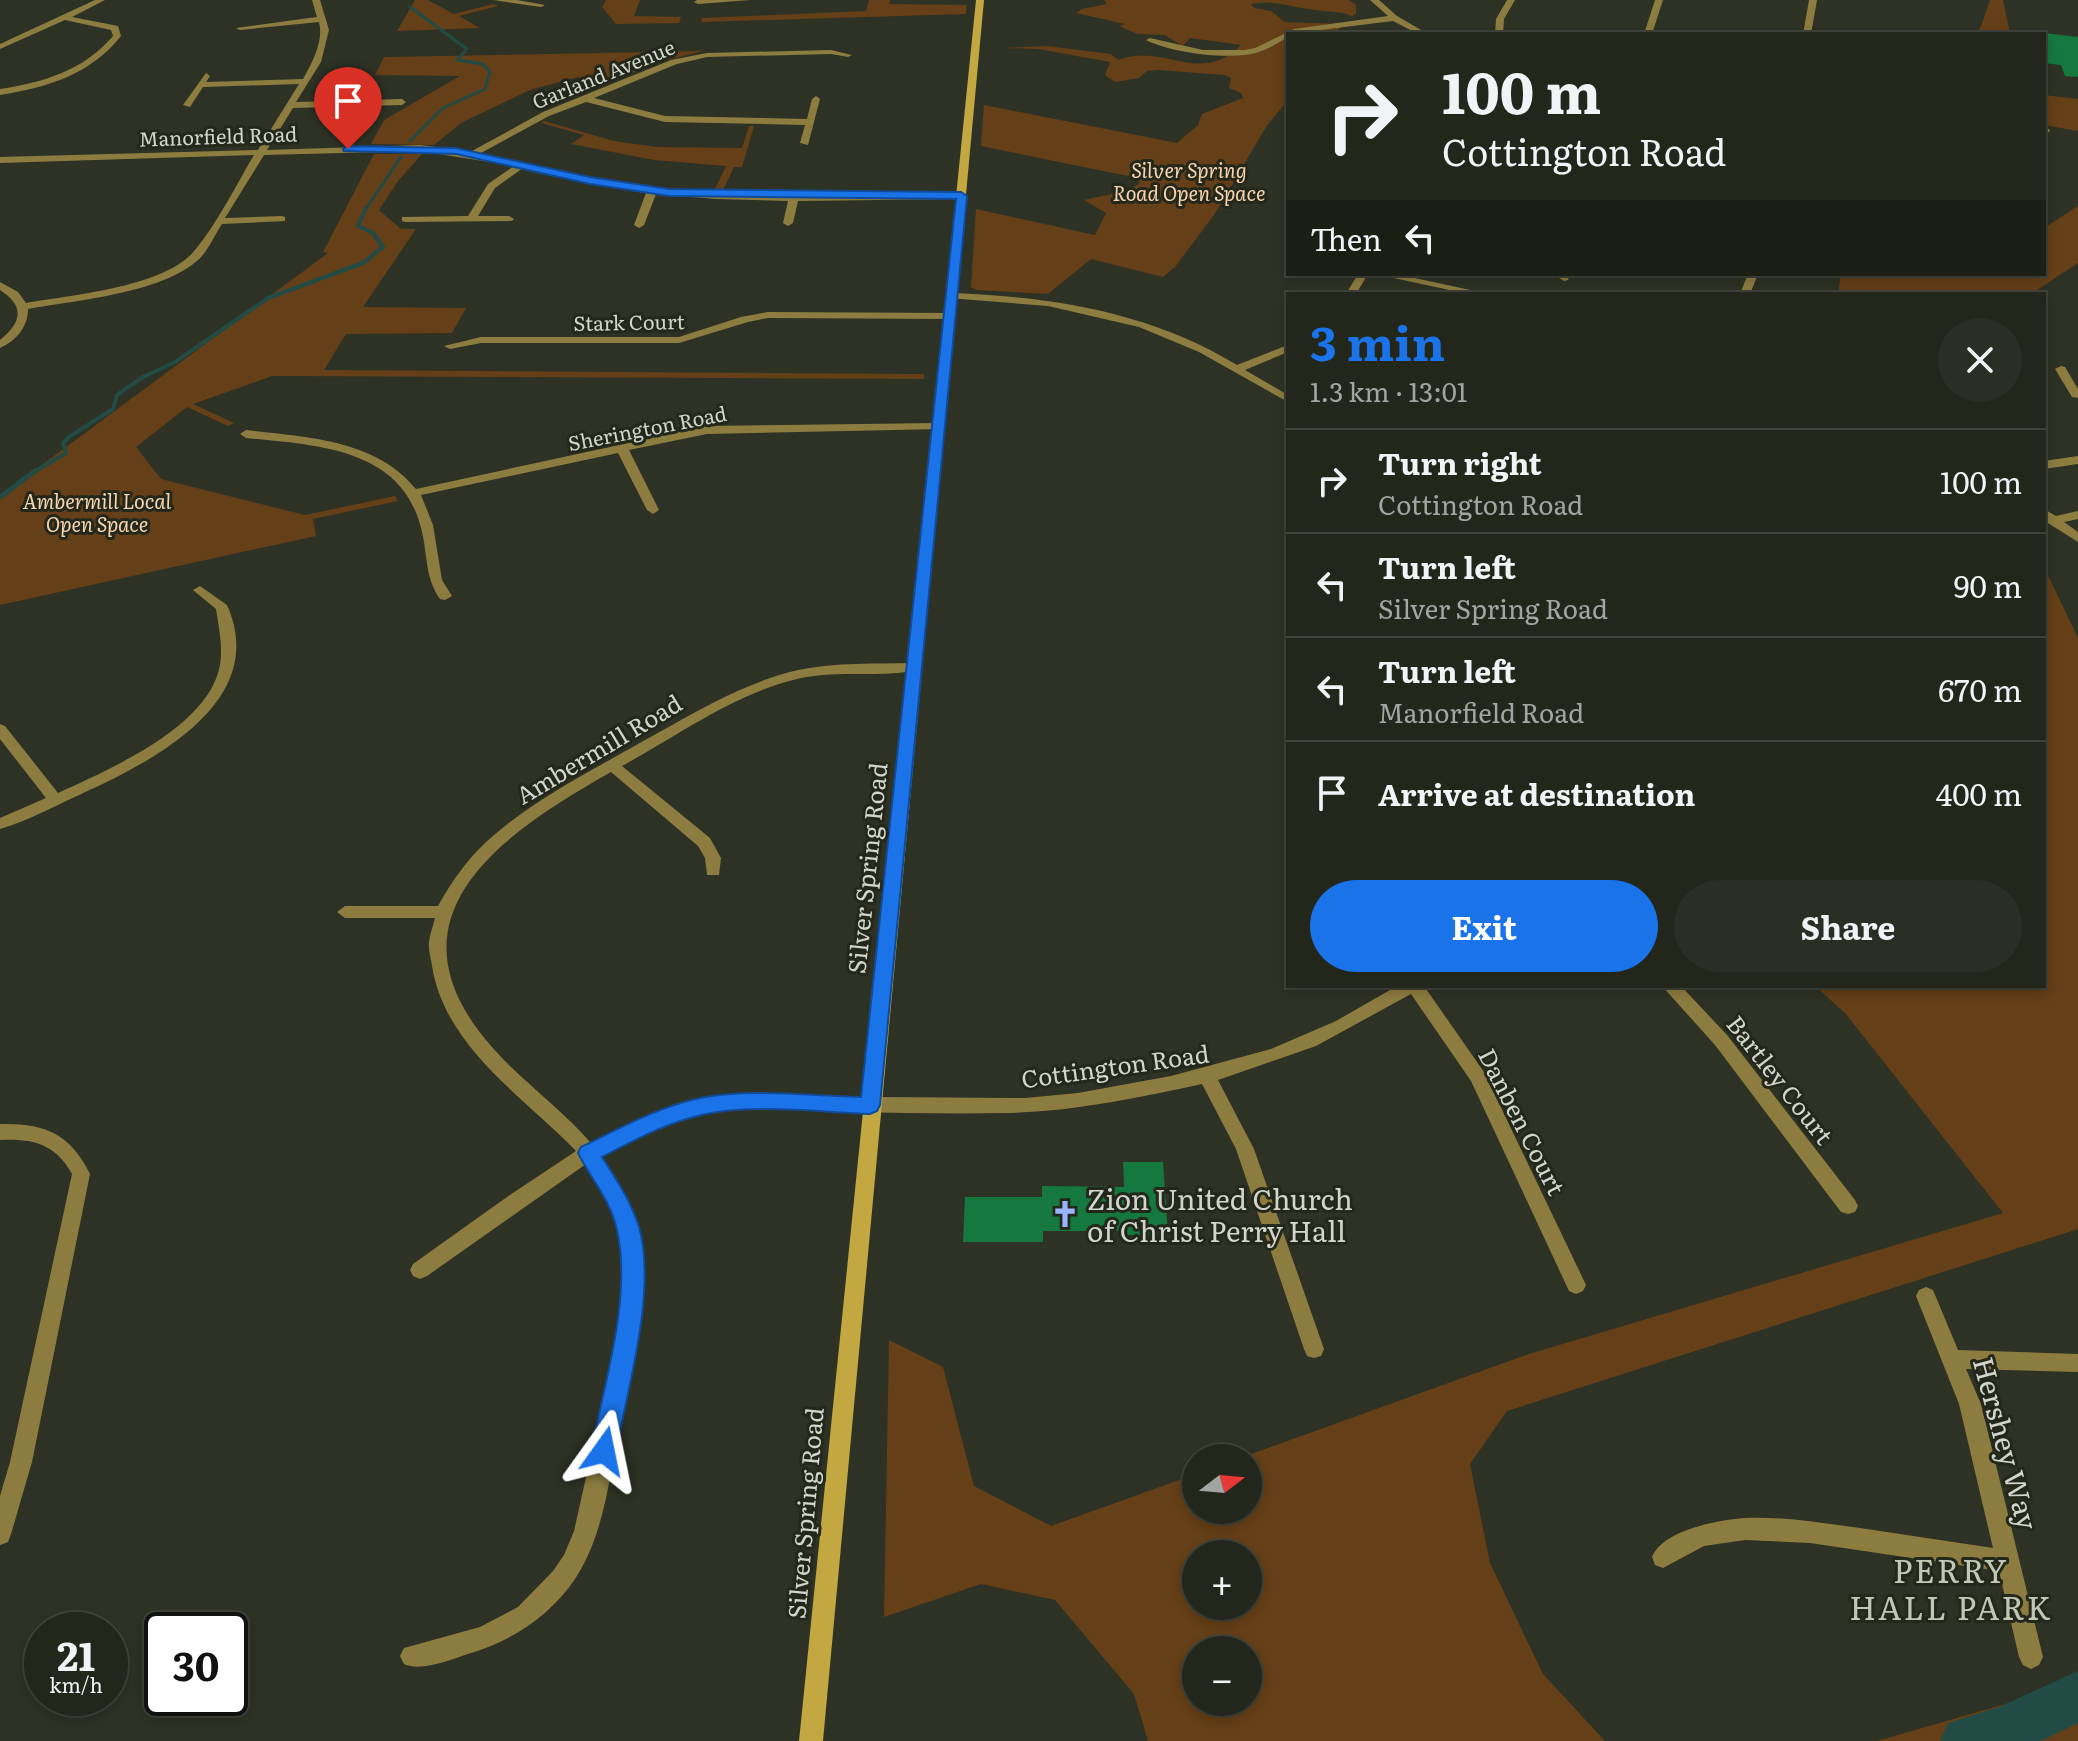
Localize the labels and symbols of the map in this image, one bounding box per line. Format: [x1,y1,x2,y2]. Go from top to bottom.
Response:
street label: Garland Avenue [527,31,679,115]
pin [314,67,382,149]
street label: Manorfield Road [138,117,298,153]
park label: Silver Spring Road Open Space [1113,154,1265,207]
street label: Stark Court [573,305,685,337]
street label: Sherington Road [565,397,729,457]
park label: Ambermill Local Open Space [23,485,171,538]
street label: Ambermill Road [508,684,688,811]
street label: Silver Spring Road [838,760,895,975]
street label: Bartley Court [1719,1007,1843,1151]
street label: Cottington Road [1019,1034,1212,1096]
street label: Danben Court [1471,1041,1575,1201]
place label: Zion United Church of Christ Perry Hall [1087,1177,1353,1251]
church icon: Zion United Church of Christ Perry Hall [1050,1199,1080,1229]
street label: Hershey Way [1964,1352,2050,1535]
street label: Silver Spring Road [777,1406,831,1620]
position arrow [562,1409,646,1493]
north arrow [1182,1444,1262,1524]
district label: PERRY HALL PARK [1849,1545,2053,1630]
speed limit sign: 30 [144,1612,248,1716]

